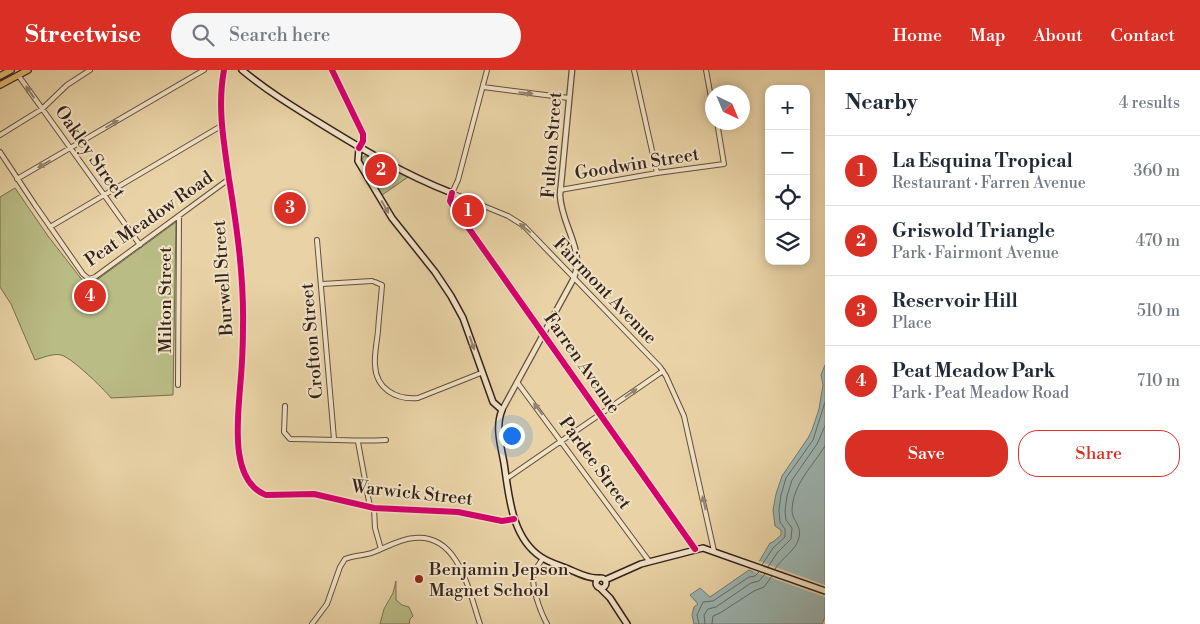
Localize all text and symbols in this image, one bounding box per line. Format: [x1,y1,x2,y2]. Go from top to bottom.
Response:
search box [171,13,521,58]
text: Streetwise [25,20,141,50]
icon: search [189,21,217,49]
text: Search here [229,23,330,47]
text: Home [893,24,942,47]
text: Map [970,24,1006,47]
text: About [1034,24,1083,47]
text: Contact [1111,24,1175,47]
one-way arrow [25,85,35,99]
north arrow [705,85,750,130]
map controls [765,85,810,265]
button: + [765,85,810,130]
one-way arrow [518,89,534,97]
street label: Fulton Street [537,90,567,199]
text: Nearby [845,90,918,116]
text: 4 results [1119,93,1180,113]
street label: Oakley Street [50,101,131,203]
one-way arrow [106,119,119,128]
button: − [765,130,810,175]
street label: Goodwin Street [573,143,701,185]
text: La Esquina Tropical [892,149,1073,173]
pin: 2 [365,151,397,189]
one-way arrow [37,159,50,168]
text: 1 [857,161,865,181]
text: 360 m [1134,161,1180,181]
street label: Peat Meadow Road [80,166,218,272]
text: Restaurant · Farren Avenue [892,173,1086,193]
button: locate [765,175,810,220]
pin: 3 [274,189,306,227]
pin: 1 [452,192,484,230]
one-way arrow [381,199,389,214]
street label: Burwell Street [207,219,239,338]
text: Griswold Triangle [892,219,1055,243]
button: layers [765,220,810,265]
one-way arrow [519,223,532,234]
text: 2 [856,231,866,251]
text: 470 m [1136,231,1180,251]
street label: Fairmont Avenue [548,233,662,349]
text: Park · Fairmont Avenue [892,243,1059,263]
street label: Milton Street [154,246,177,353]
pin: 4 [74,277,106,315]
street label: Crofton Street [295,281,329,400]
text: Reservoir Hill [892,289,1018,313]
text: 3 [856,301,866,321]
text: 510 m [1137,301,1180,321]
street label: Farren Avenue [539,308,625,418]
text: Place [892,313,932,333]
one-way arrow [468,335,476,350]
text: Peat Meadow Park [892,359,1055,383]
text: 4 [856,371,866,391]
text: 710 m [1137,371,1180,391]
text: Park · Peat Meadow Road [892,383,1069,403]
one-way arrow [625,388,638,398]
one-way arrow [533,402,543,416]
street label: Pardee Street [554,412,637,514]
your location [499,423,525,449]
button: Save [845,430,1008,477]
button: Share [1018,430,1180,477]
street label: Warwick Street [349,475,475,511]
one-way arrow [700,496,708,511]
place label: Benjamin Jepson Magnet School [428,558,569,602]
marker: Benjamin Jepson Magnet School [413,573,425,585]

